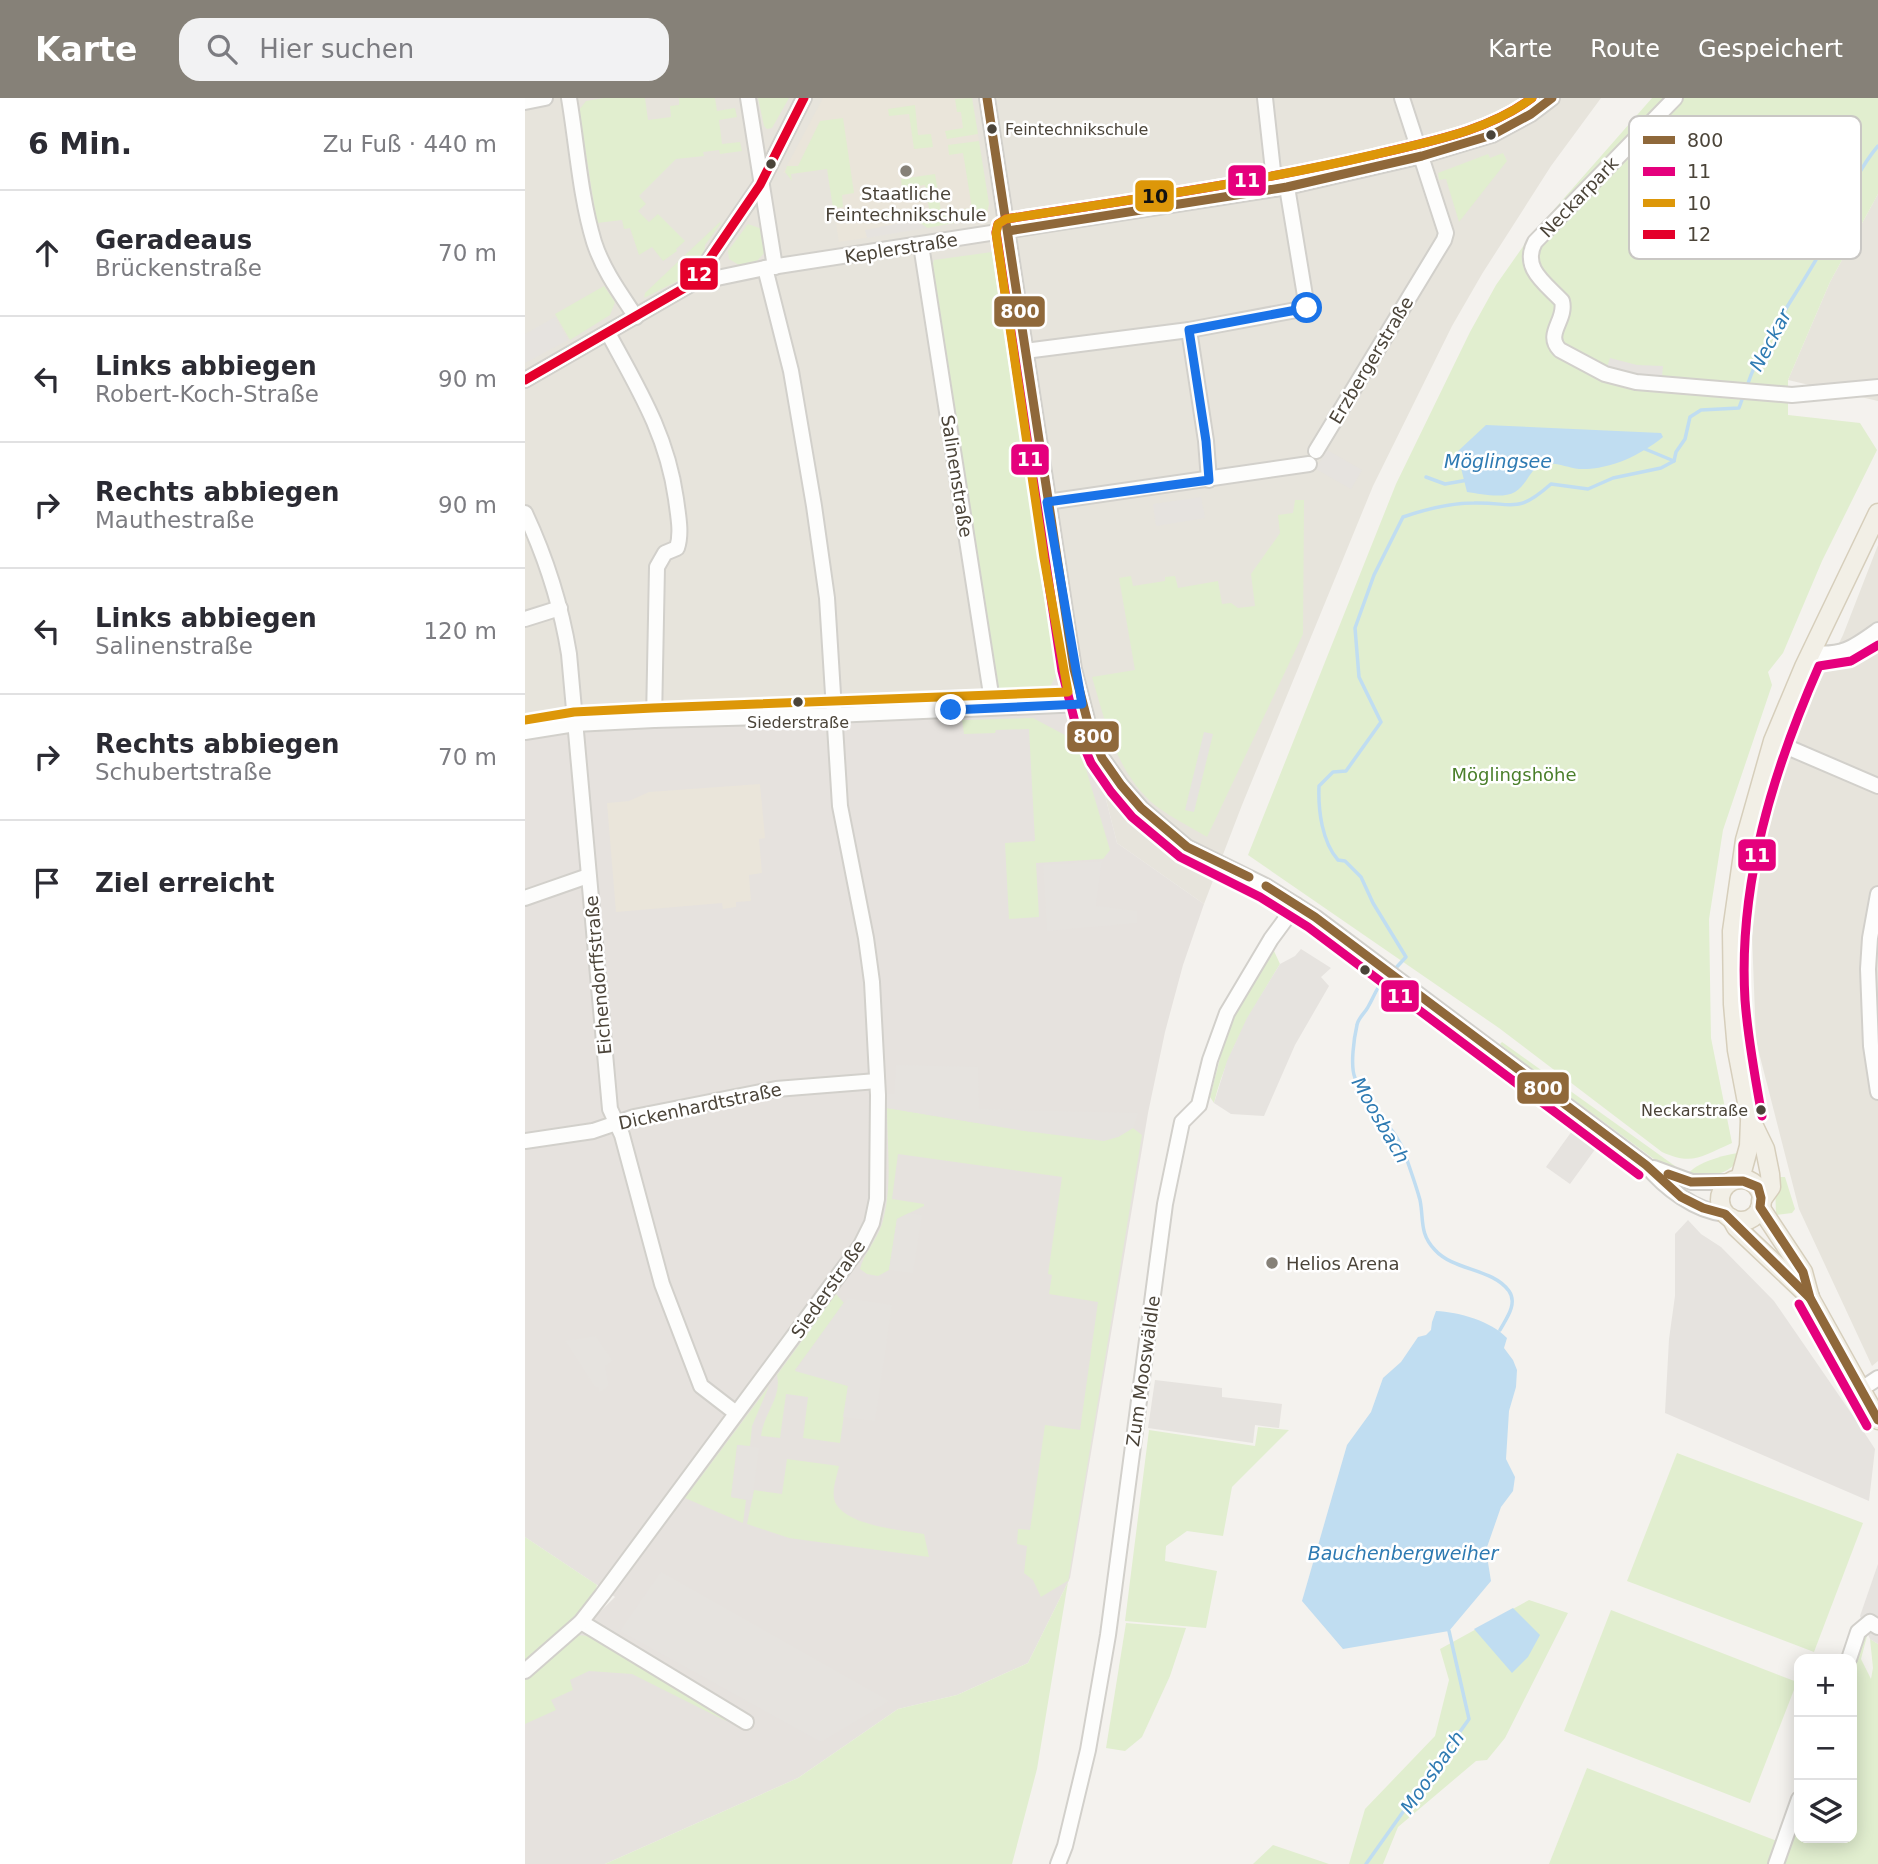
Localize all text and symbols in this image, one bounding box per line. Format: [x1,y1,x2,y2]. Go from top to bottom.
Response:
search box [179,18,669,81]
text: Karte [35,30,137,69]
icon: search [203,30,241,68]
text: Hier suchen [259,34,414,64]
text: Karte [1488,35,1552,63]
text: Route [1590,35,1660,63]
text: Gespeichert [1698,35,1843,63]
legend [1629,116,1861,259]
place label: Feintechnikschule [1005,120,1148,139]
marker: Feintechnikschule [985,122,999,136]
text: 6 Min. [28,126,132,161]
unlabelled marker [1484,128,1498,142]
text: 800 [1687,129,1723,151]
text: Zu Fuß · 440 m [323,131,497,157]
street label: Neckarpark [1536,152,1623,241]
unlabelled marker [764,157,778,171]
text: 11 [1687,160,1711,182]
marker: Staatliche Feintechnikschule [898,163,914,179]
line badge: 11 [1227,164,1267,197]
text: 11 [1234,169,1260,191]
line badge: 10 [1134,179,1175,213]
place label: Staatliche Feintechnikschule [825,183,987,225]
text: 10 [1142,185,1168,207]
text: 10 [1687,192,1711,214]
text: 12 [1687,223,1711,245]
text: Geradeaus [95,225,252,255]
street label: Keplerstraße [843,229,959,267]
icon: ahead [28,234,66,272]
text: 70 m [438,240,497,266]
text: Brückenstraße [95,255,262,281]
line badge: 12 [679,257,719,291]
text: 12 [686,263,712,285]
route start [1291,292,1322,323]
street label: Erzbergerstraße [1325,292,1417,428]
line badge: 800 [993,295,1046,328]
text: 800 [1000,300,1040,322]
water label: Neckar [1745,304,1796,375]
text: Links abbiegen [95,351,317,381]
icon: left [28,360,66,398]
text: 90 m [438,366,497,392]
text: Robert-Koch-Straße [95,381,319,407]
street label: Salinenstraße [937,413,977,539]
line badge: 11 [1010,443,1050,476]
text: 11 [1017,448,1043,470]
water label: Möglingsee [1444,450,1552,472]
text: Rechts abbiegen [95,477,340,507]
icon: right [28,486,66,524]
text: 90 m [438,492,497,518]
text: Mauthestraße [95,507,254,533]
text: Links abbiegen [95,603,317,633]
icon: left [28,612,66,650]
text: 120 m [423,618,497,644]
text: Salinenstraße [95,633,253,659]
route end [935,694,966,725]
marker: Siederstraße [791,695,805,709]
place label: Siederstraße [747,713,849,732]
line badge: 800 [1066,720,1120,753]
text: 800 [1073,725,1113,747]
text: Rechts abbiegen [95,729,340,759]
icon: right [28,738,66,776]
text: 70 m [438,744,497,770]
text: Schubertstraße [95,759,272,785]
park label: Möglingshöhe [1451,764,1577,785]
line badge: 11 [1737,838,1777,872]
text: 11 [1744,844,1770,866]
icon: arrive [28,864,66,902]
text: Ziel erreicht [95,868,275,898]
street label: Eichendorffstraße [581,895,615,1055]
unlabelled marker [1358,963,1372,977]
line badge: 11 [1380,979,1420,1013]
text: 11 [1387,985,1413,1007]
line badge: 800 [1516,1071,1570,1105]
water label: Moosbach [1348,1073,1414,1167]
text: 800 [1523,1077,1563,1099]
street label: Dickenhardtstraße [616,1078,784,1134]
place label: Neckarstraße [1641,1101,1748,1120]
marker: Neckarstraße [1754,1103,1768,1117]
street label: Siederstraße [787,1236,869,1342]
place label: Helios Arena [1286,1253,1400,1274]
marker: Helios Arena [1264,1255,1280,1271]
street label: Zum Mooswäldle [1122,1294,1164,1448]
water label: Bauchenbergweiher [1308,1542,1499,1564]
map controls [1794,1654,1857,1843]
button: + [1794,1654,1857,1717]
button: − [1794,1717,1857,1780]
water label: Moosbach [1396,1726,1468,1818]
button: layers [1794,1780,1857,1843]

